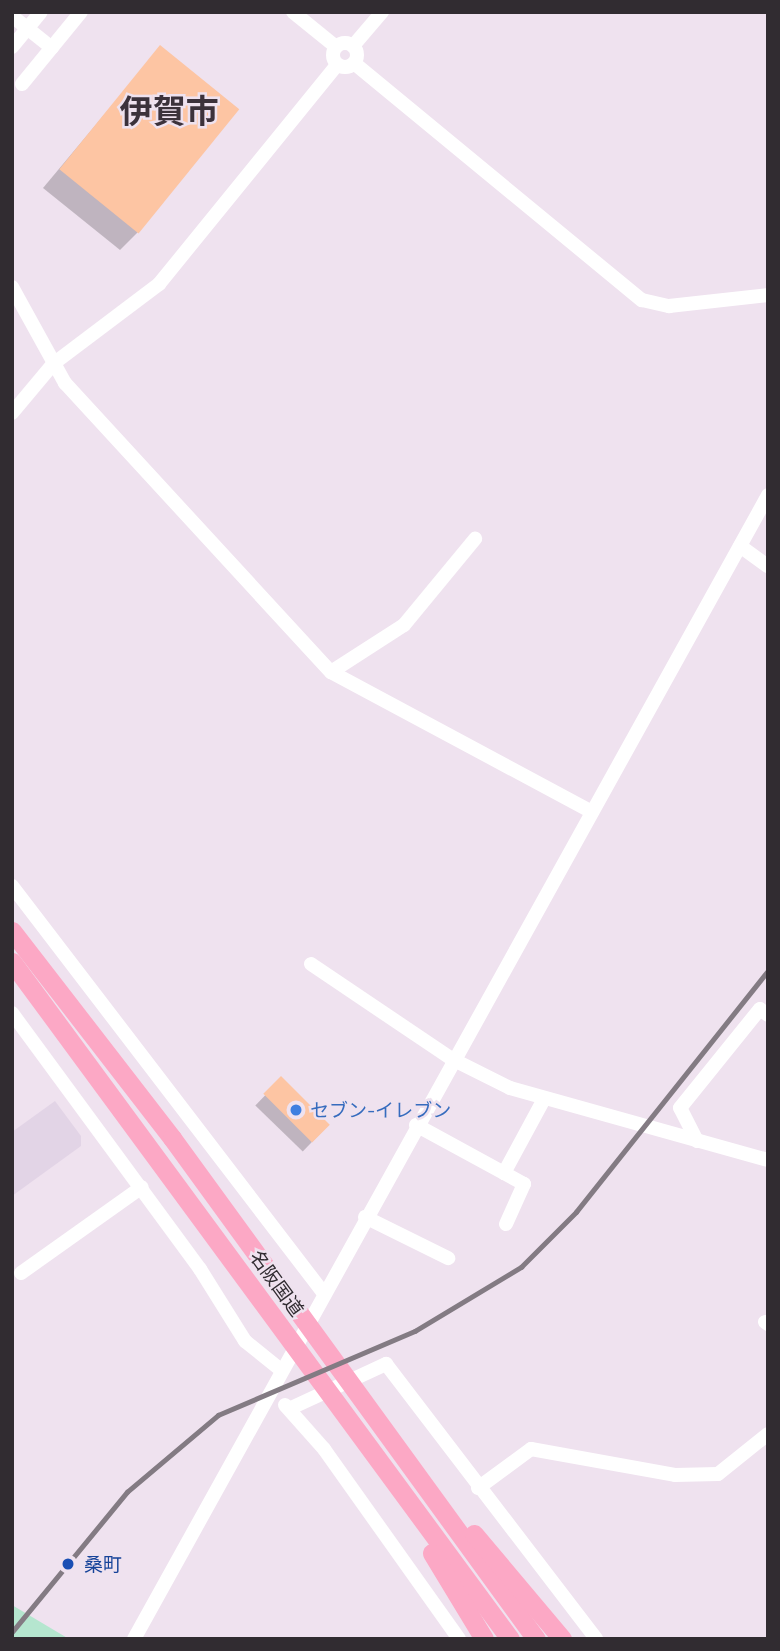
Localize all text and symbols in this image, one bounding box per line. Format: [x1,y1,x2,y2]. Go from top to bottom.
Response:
district label: 伊賀市 [120,92,218,132]
place label: セブン-イレブン [310,1099,451,1121]
marker: セブン-イレブン [288,1102,304,1118]
street label: 名阪国道 [245,1246,309,1320]
place label: 桑町 [84,1553,122,1575]
marker: 桑町 [58,1554,78,1574]

